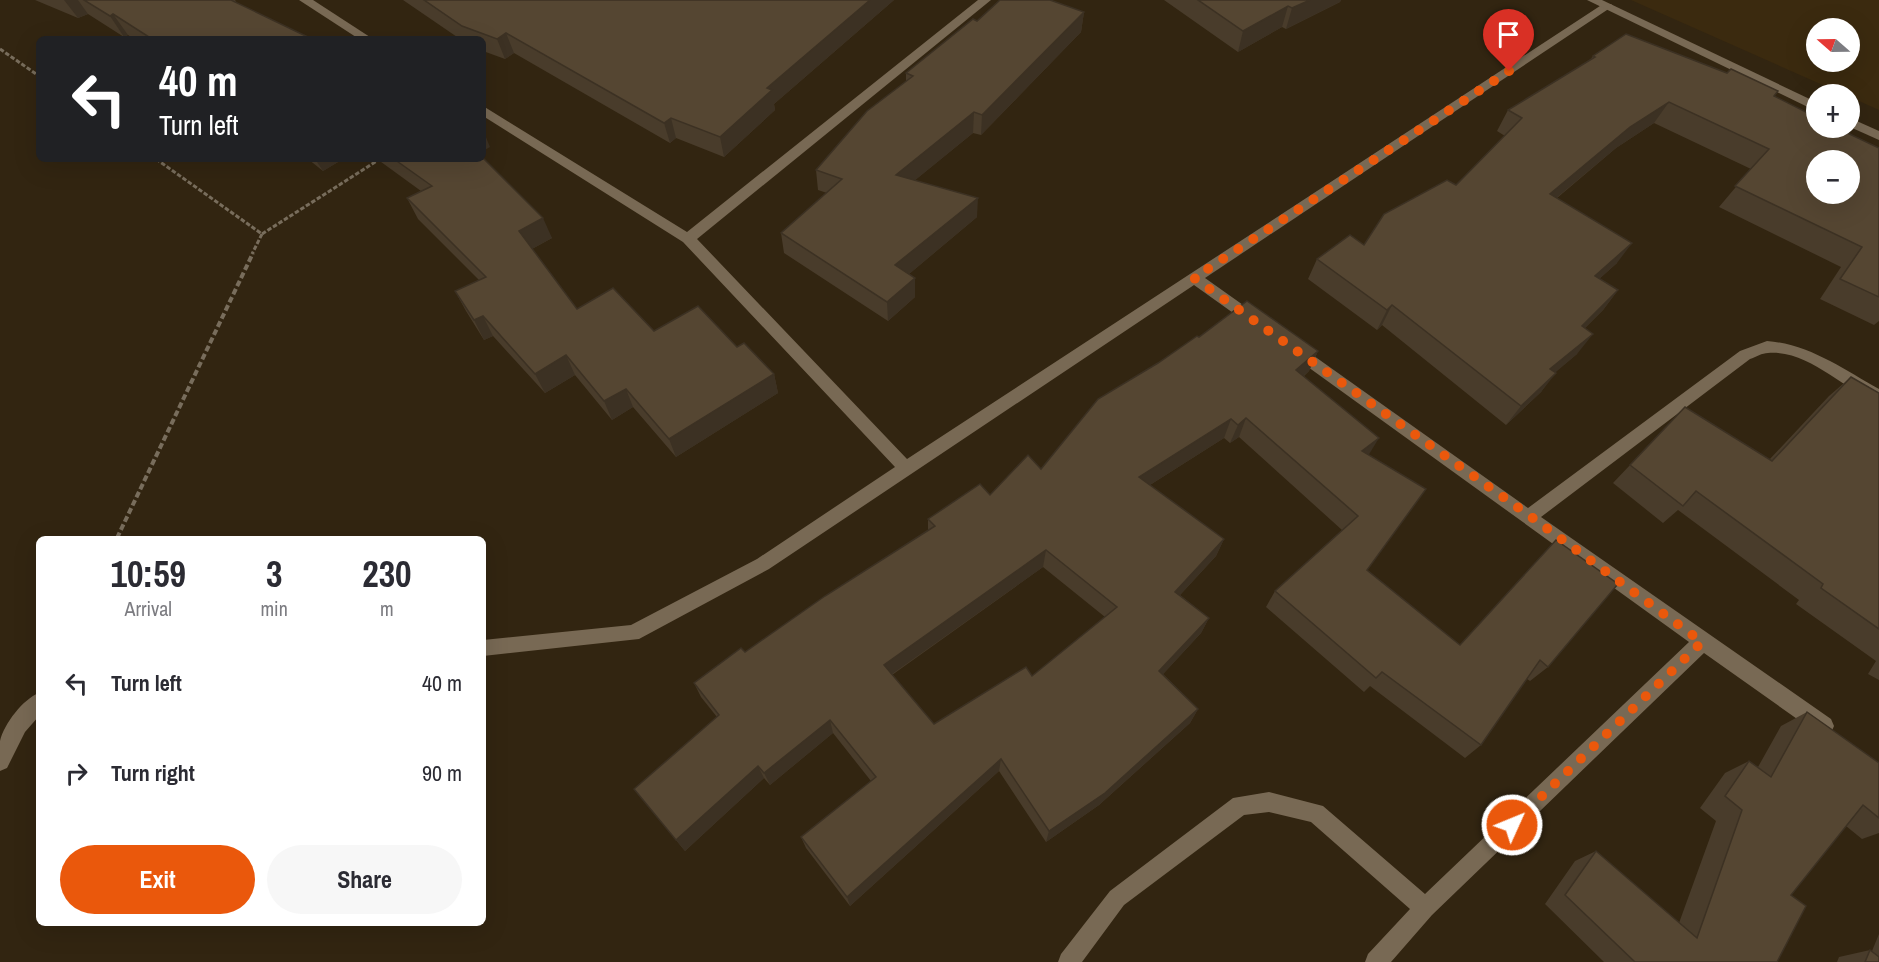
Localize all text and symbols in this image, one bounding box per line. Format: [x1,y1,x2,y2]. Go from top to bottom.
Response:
pin [1483,9,1534,71]
icon: arrive [1492,18,1525,51]
north arrow [1806,18,1860,72]
map controls [1806,18,1860,204]
text: 40 m [159,53,238,109]
icon: left [60,60,138,138]
button: + [1806,84,1860,138]
text: Turn left [159,107,238,143]
button: − [1806,150,1860,204]
text: 10:59 [110,550,186,598]
text: 3 [266,550,282,598]
text: 230 [362,550,412,598]
text: Arrival [125,595,172,622]
text: min [260,595,288,622]
text: m [380,595,394,622]
icon: left [60,667,93,700]
text: Turn left [111,668,182,698]
text: 40 m [422,668,462,698]
icon: right [60,757,93,790]
text: Turn right [111,758,195,788]
text: 90 m [422,758,462,788]
position arrow [1480,793,1544,857]
button: Exit [60,845,255,914]
button: Share [267,845,462,914]

